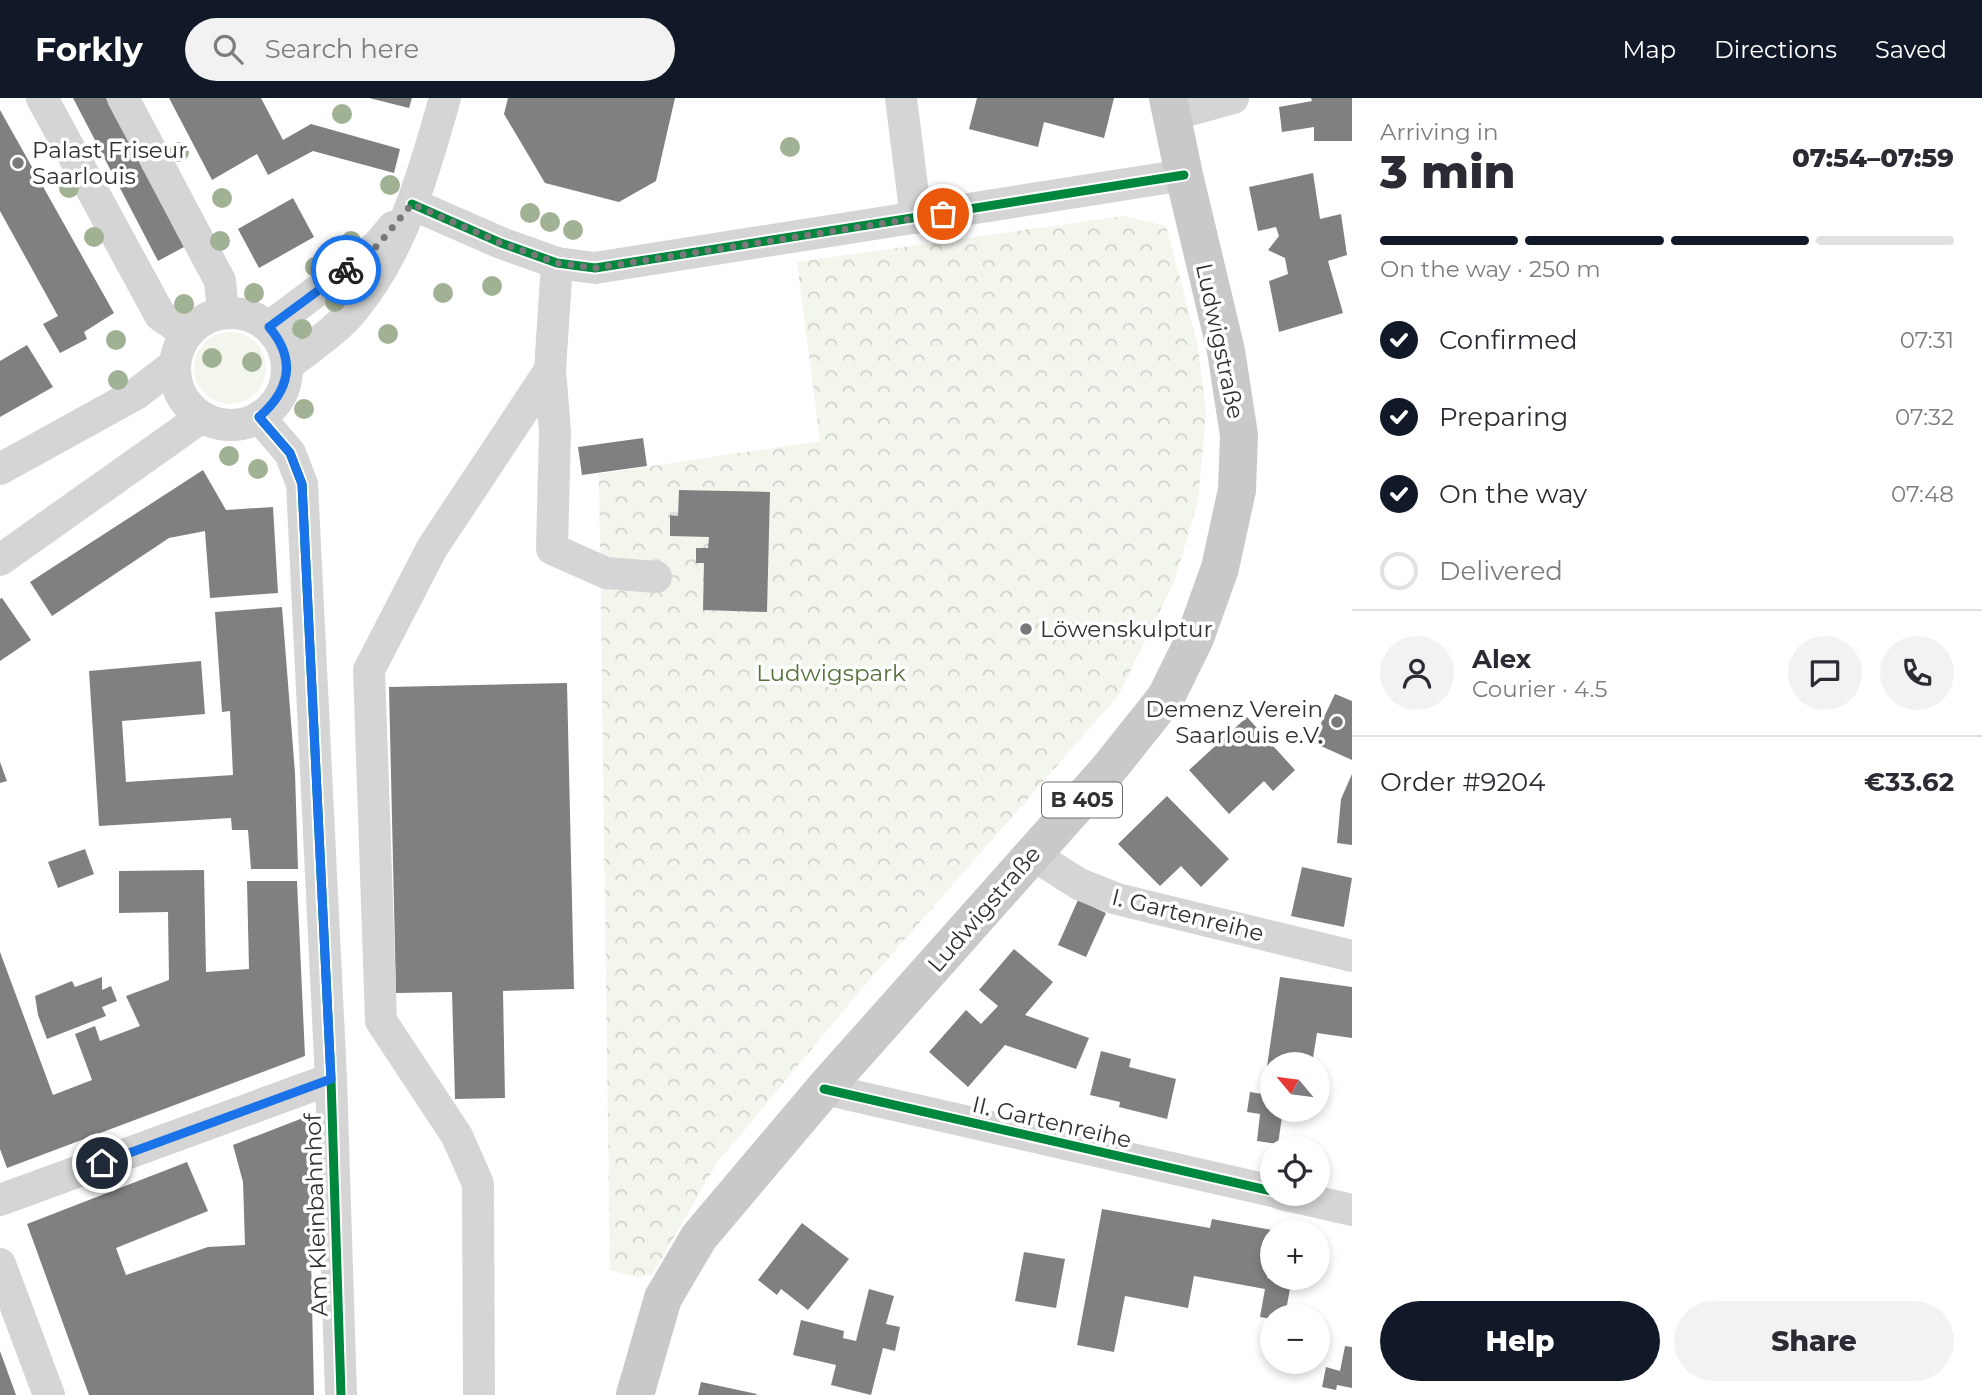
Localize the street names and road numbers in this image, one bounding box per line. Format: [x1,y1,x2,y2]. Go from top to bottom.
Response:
street label: Ludwigstraße [1190,261,1250,421]
road number: B 405 [1042,782,1122,818]
street label: Ludwigstraße [922,840,1046,978]
street label: I. Gartenreihe [1109,883,1267,947]
street label: II. Gartenreihe [970,1090,1134,1154]
street label: Am Kleinbahnhof [298,1112,334,1317]

